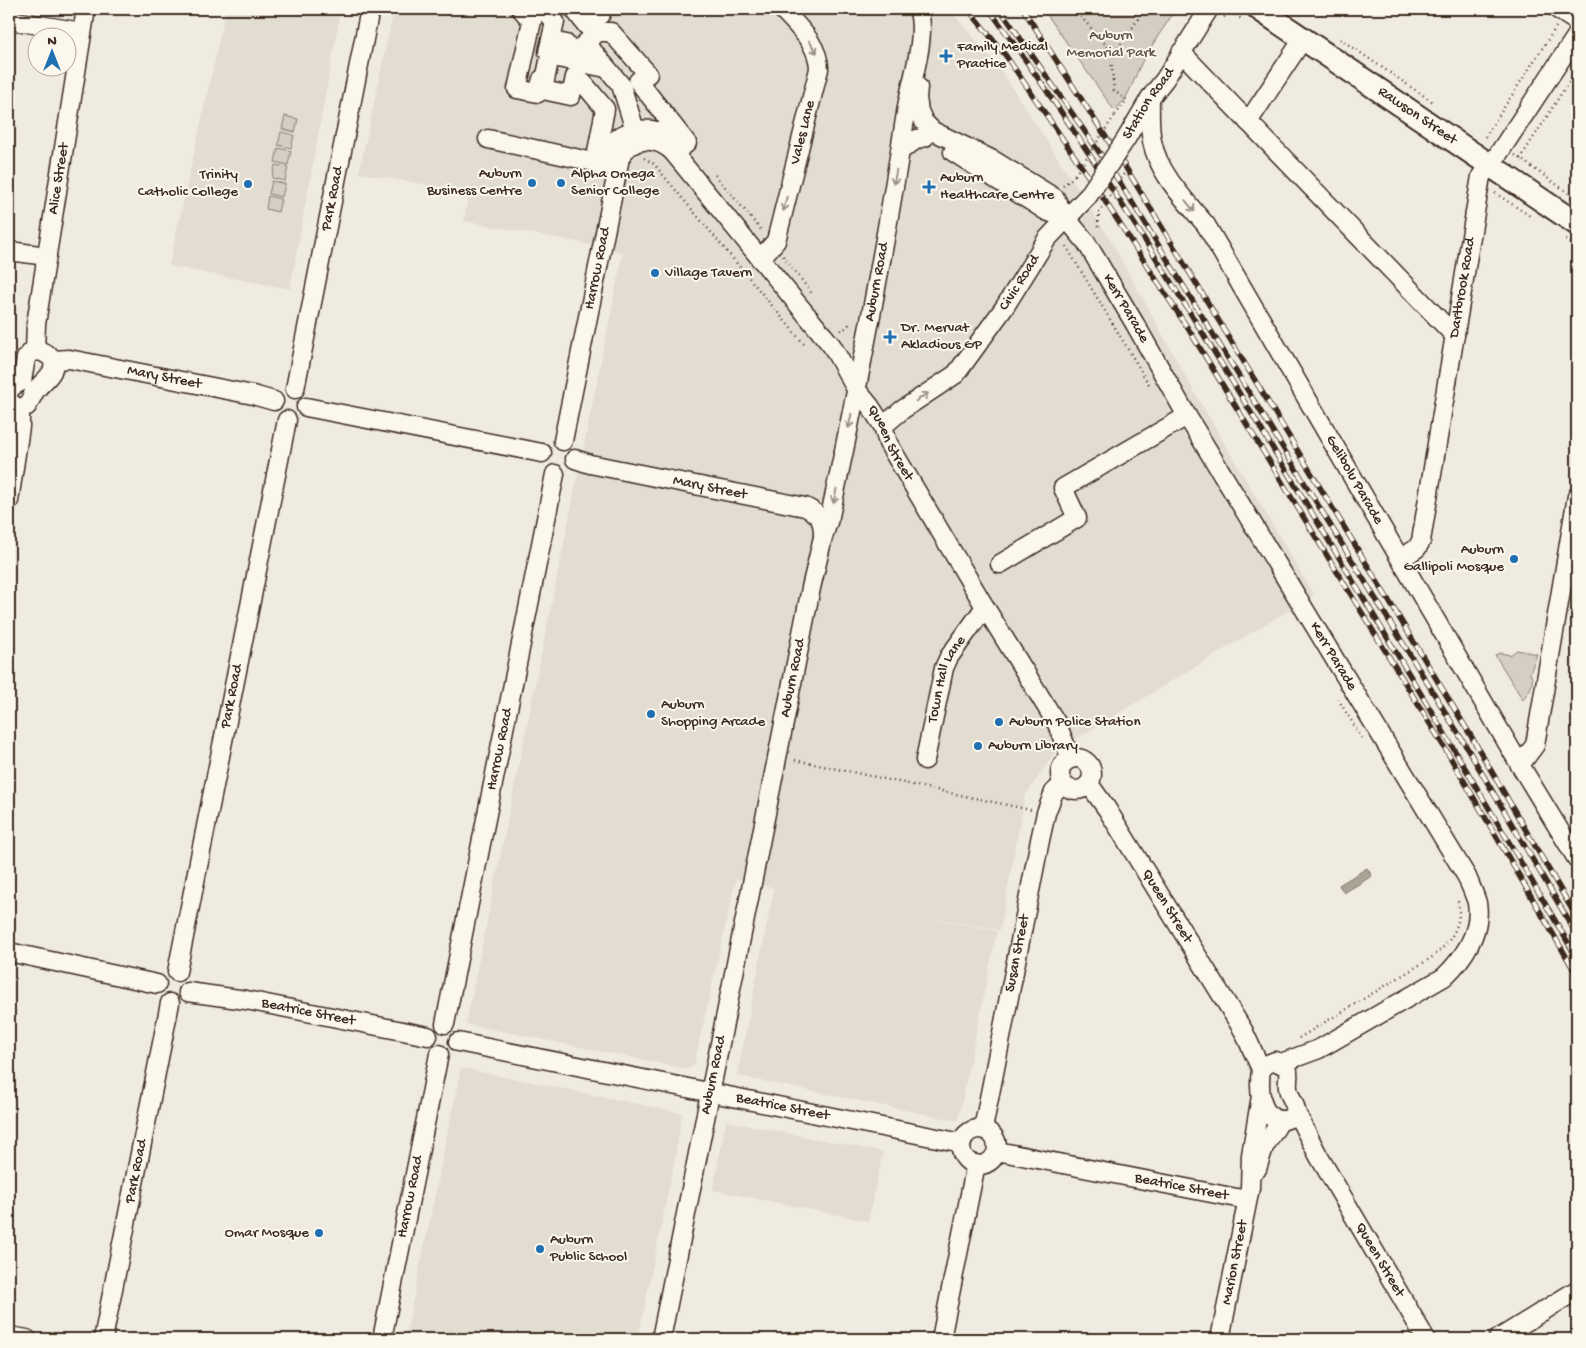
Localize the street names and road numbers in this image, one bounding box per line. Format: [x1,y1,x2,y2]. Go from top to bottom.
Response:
street label: Station Road [1119,64,1179,143]
street label: Rawson Street [1374,83,1462,150]
street label: Vales Lane [786,98,820,167]
street label: Alice Street [45,140,74,216]
street label: Park Road [317,164,348,233]
street label: Harrow Road [581,225,615,311]
street label: Dartbrook Road [1445,235,1480,340]
street label: Auburn Road [861,240,893,323]
street label: Civic Road [995,250,1045,314]
street label: Kerr Parade [1098,271,1153,347]
street label: Mary Street [126,362,205,394]
street label: Queen Street [863,402,918,486]
street label: Gelibolu Parade [1321,432,1387,528]
street label: Mary Street [671,472,750,505]
street label: Kerr Parade [1305,619,1361,694]
street label: Town Hall Lane [924,632,970,725]
street label: Auburn Road [776,636,810,719]
street label: Park Road [217,662,247,731]
street label: Harrow Road [483,706,517,792]
street label: Queen Street [1137,866,1197,948]
street label: Susan Street [1001,911,1034,994]
street label: Beatrice Street [259,994,358,1031]
street label: Auburn Road [697,1033,731,1116]
street label: Beatrice Street [733,1089,833,1126]
street label: Park Road [121,1137,152,1206]
street label: Harrow Road [393,1153,428,1239]
street label: Beatrice Street [1132,1169,1232,1205]
street label: Marion Street [1218,1217,1253,1306]
street label: Queen Street [1351,1219,1409,1302]

